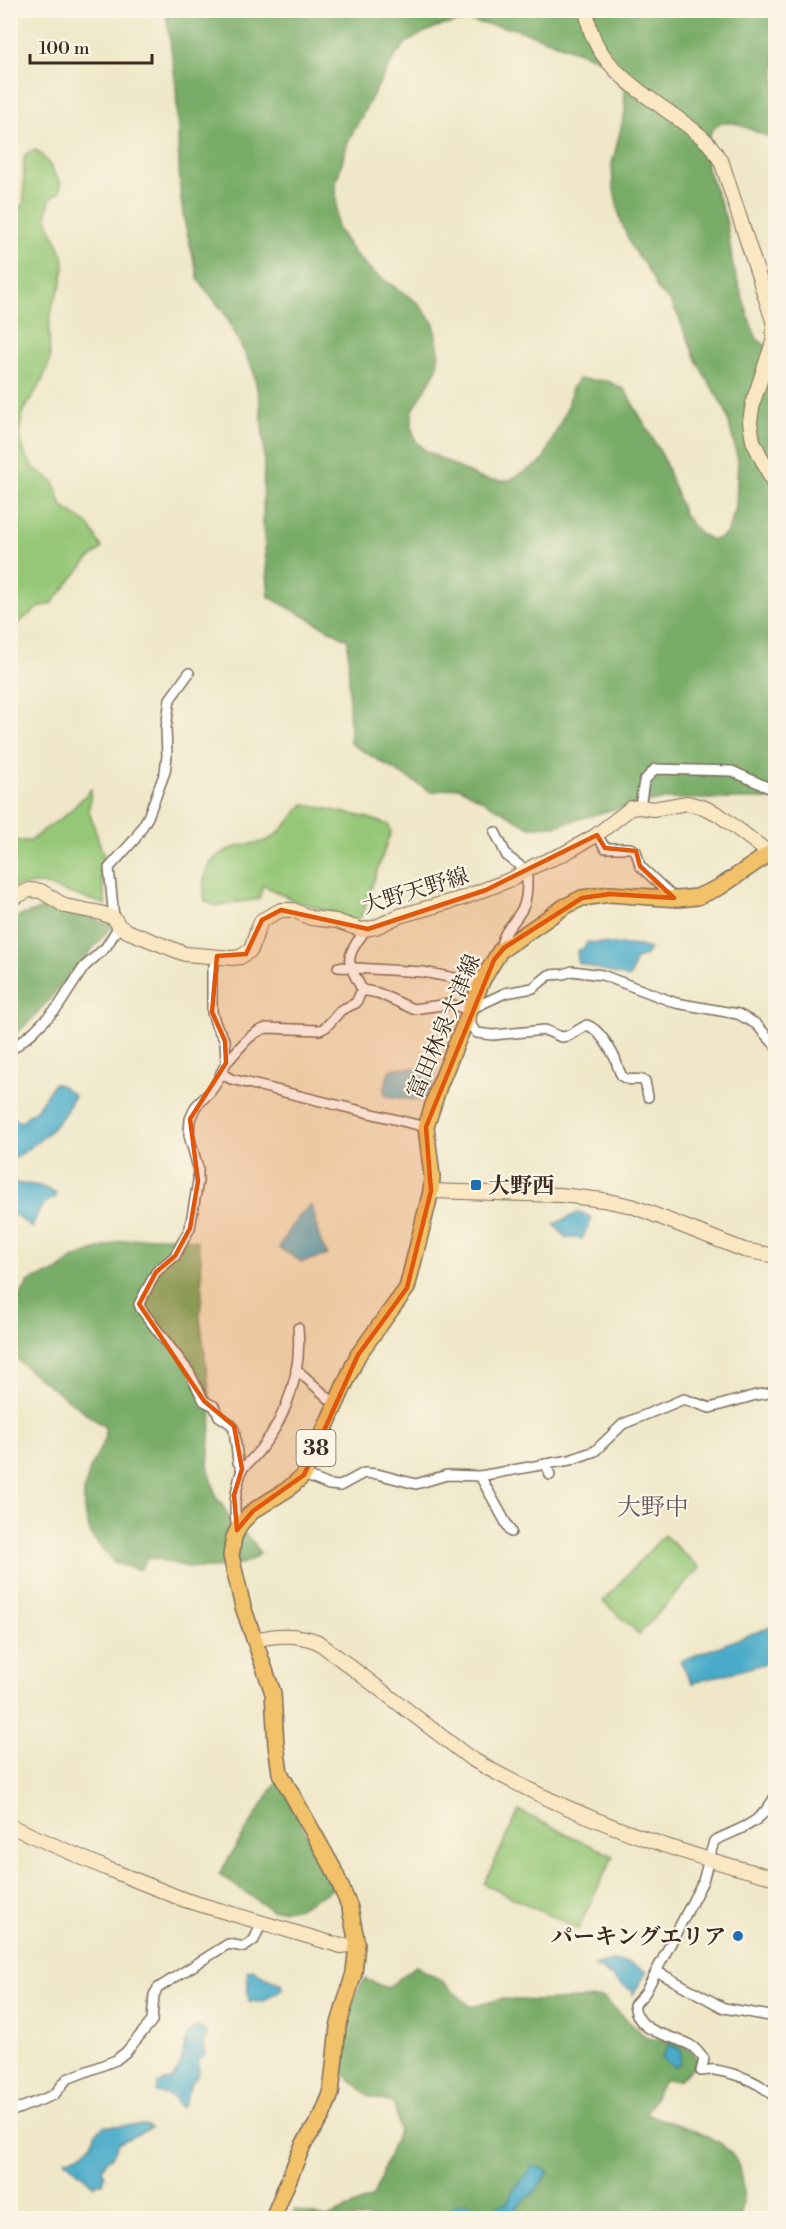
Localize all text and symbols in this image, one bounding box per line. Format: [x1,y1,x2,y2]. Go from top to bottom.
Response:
scale bar [30,27,152,65]
text: 100 m [39,37,90,60]
street label: 大野天野線 [359,862,472,920]
street label: 富田林泉大津線 [402,950,487,1103]
place label: 大野西 [488,1173,554,1200]
marker: 大野西 [469,1178,483,1192]
road number: 38 [296,1430,336,1466]
district label: 大野中 [617,1493,689,1523]
place label: パーキングエリア [551,1924,726,1951]
marker: パーキングエリア [731,1929,745,1943]

